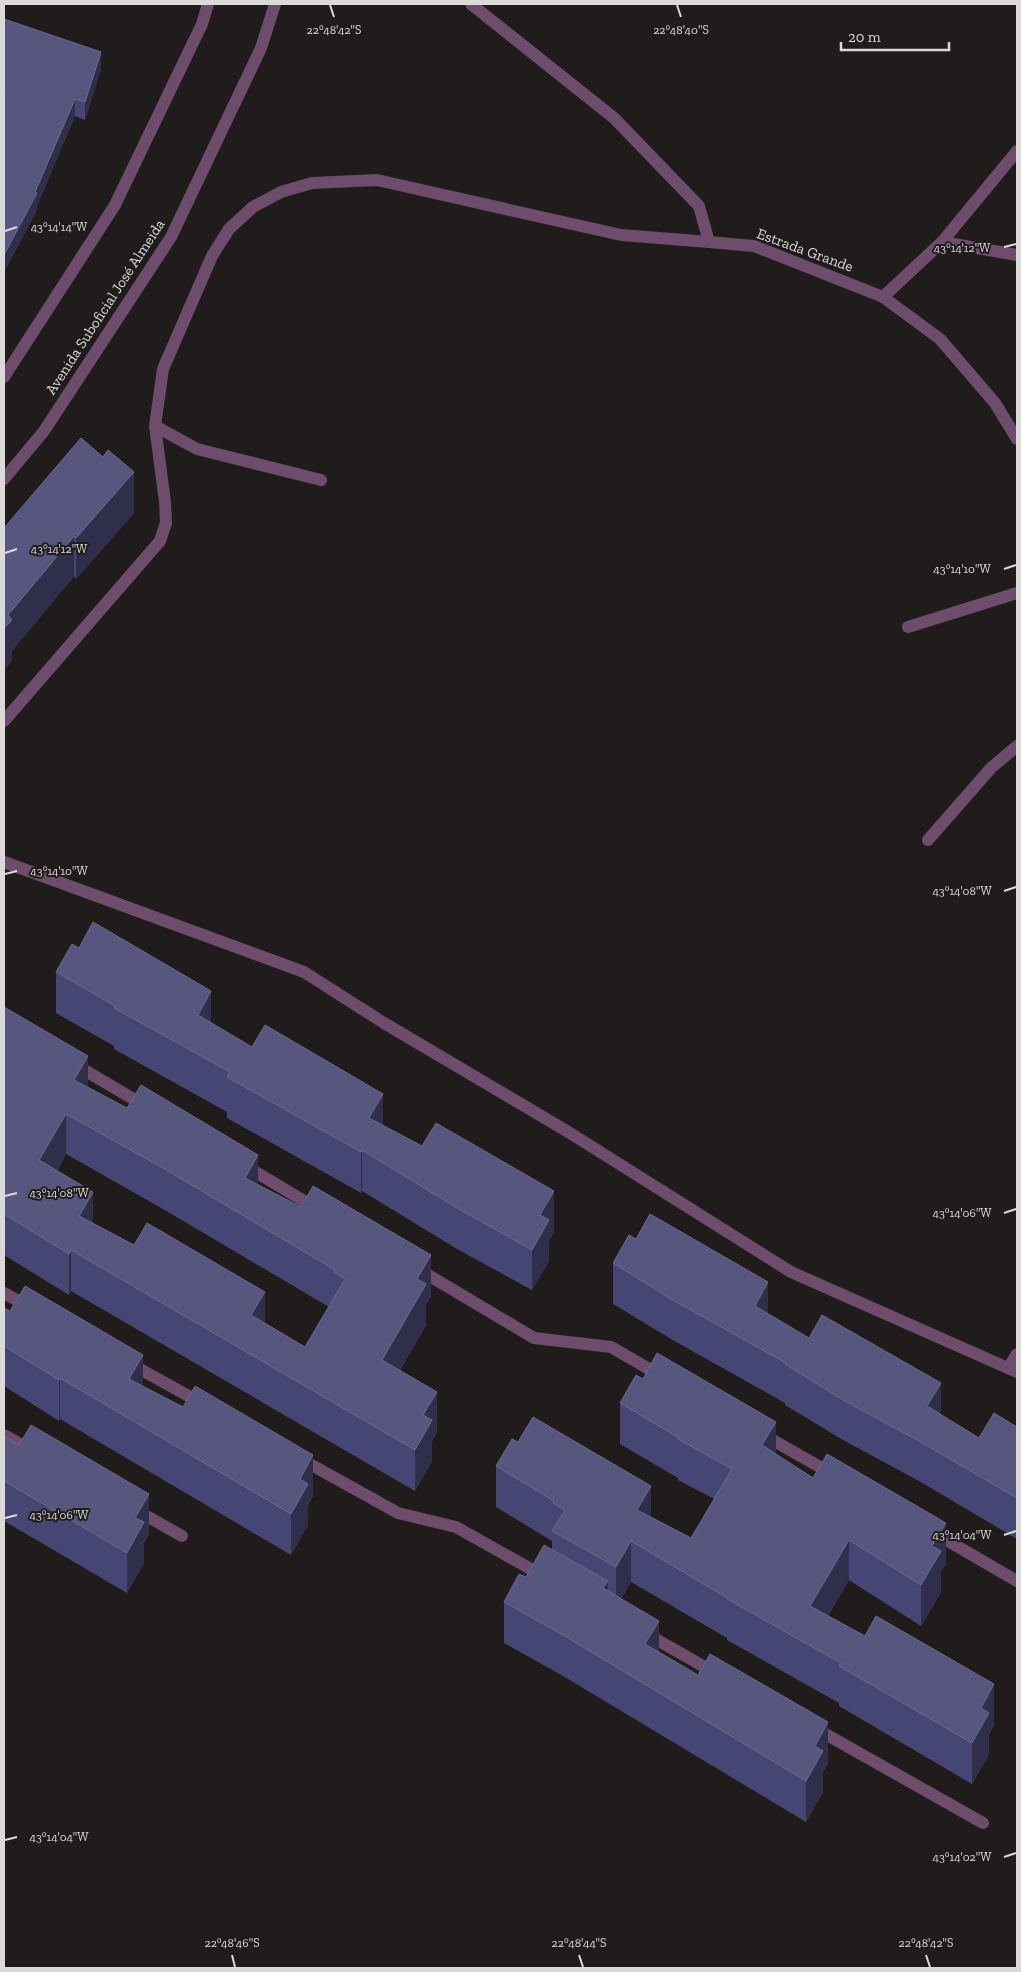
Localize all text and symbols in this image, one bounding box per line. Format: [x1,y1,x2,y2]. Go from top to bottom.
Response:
scale bar [841,20,948,52]
text: 22°48'42"S [307,23,361,37]
text: 22°48'40"S [653,23,709,37]
text: 20 m [848,28,881,46]
street label: Avenida Suboficial José Almeida [42,216,168,398]
text: 43°14'14"W [31,220,88,234]
street label: Estrada Grande [754,224,856,276]
text: 43°14'12"W [934,241,991,255]
text: 43°14'12"W [31,542,88,556]
text: 43°14'10"W [933,562,991,576]
text: 43°14'10"W [30,864,88,878]
text: 43°14'08"W [932,884,992,898]
text: 43°14'08"W [29,1186,89,1200]
text: 43°14'06"W [932,1206,992,1220]
text: 43°14'06"W [29,1508,89,1522]
text: 43°14'04"W [933,1528,992,1542]
text: 43°14'04"W [30,1830,89,1844]
text: 43°14'02"W [933,1850,992,1864]
text: 22°48'46"S [204,1936,260,1950]
text: 22°48'44"S [552,1936,606,1950]
text: 22°48'42"S [899,1936,953,1950]

